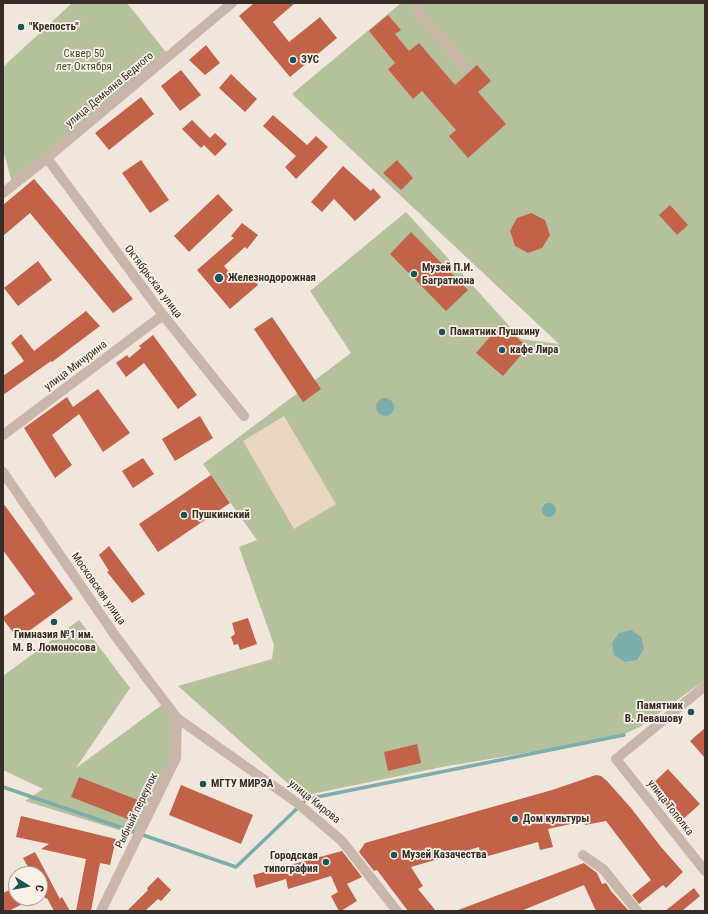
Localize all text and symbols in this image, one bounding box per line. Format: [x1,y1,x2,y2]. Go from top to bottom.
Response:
place label: "Крепость" [29,20,79,34]
marker: "Крепость" [16,22,26,32]
park label: Сквер 50 лет Октября [56,47,112,73]
street label: улица Демьяна Бедного [63,49,157,131]
place label: ЗУС [301,53,319,67]
marker: ЗУС [288,55,298,65]
street label: Октябрьская улица [121,243,185,321]
place label: Музей П.И. Багратиона [422,261,474,287]
marker: Музей П.И. Багратиона [409,269,419,279]
place label: Железнодорожная [228,271,316,285]
marker: Железнодорожная [213,272,225,284]
place label: Памятник Пушкину [450,325,540,339]
marker: Памятник Пушкину [437,327,447,337]
street label: улица Мичурина [42,338,110,394]
place label: кафе Лира [510,343,558,357]
marker: кафе Лира [497,345,507,355]
place label: Пушкинский [192,508,250,522]
marker: Пушкинский [179,510,189,520]
street label: Московская улица [68,550,128,628]
marker: Гимназия №1 им. М. В. Ломоносова [49,617,59,627]
place label: Гимназия №1 им. М. В. Ломоносова [12,628,96,654]
place label: Памятник В. Левашову [625,699,683,725]
marker: Памятник В. Левашову [686,707,696,717]
street label: Рыбный переулок [113,771,161,851]
place label: МГТУ МИРЭА [211,777,273,791]
street label: улица Кирова [286,777,342,827]
street label: улица Тополка [644,778,696,838]
marker: МГТУ МИРЭА [198,779,208,789]
place label: Дом культуры [523,812,589,826]
marker: Дом культуры [510,814,520,824]
place label: Музей Казачества [402,848,486,862]
place label: Городская типография [264,849,318,875]
marker: Музей Казачества [389,850,399,860]
marker: Городская типография [321,857,331,867]
north arrow [8,866,48,906]
text: С [32,884,46,893]

